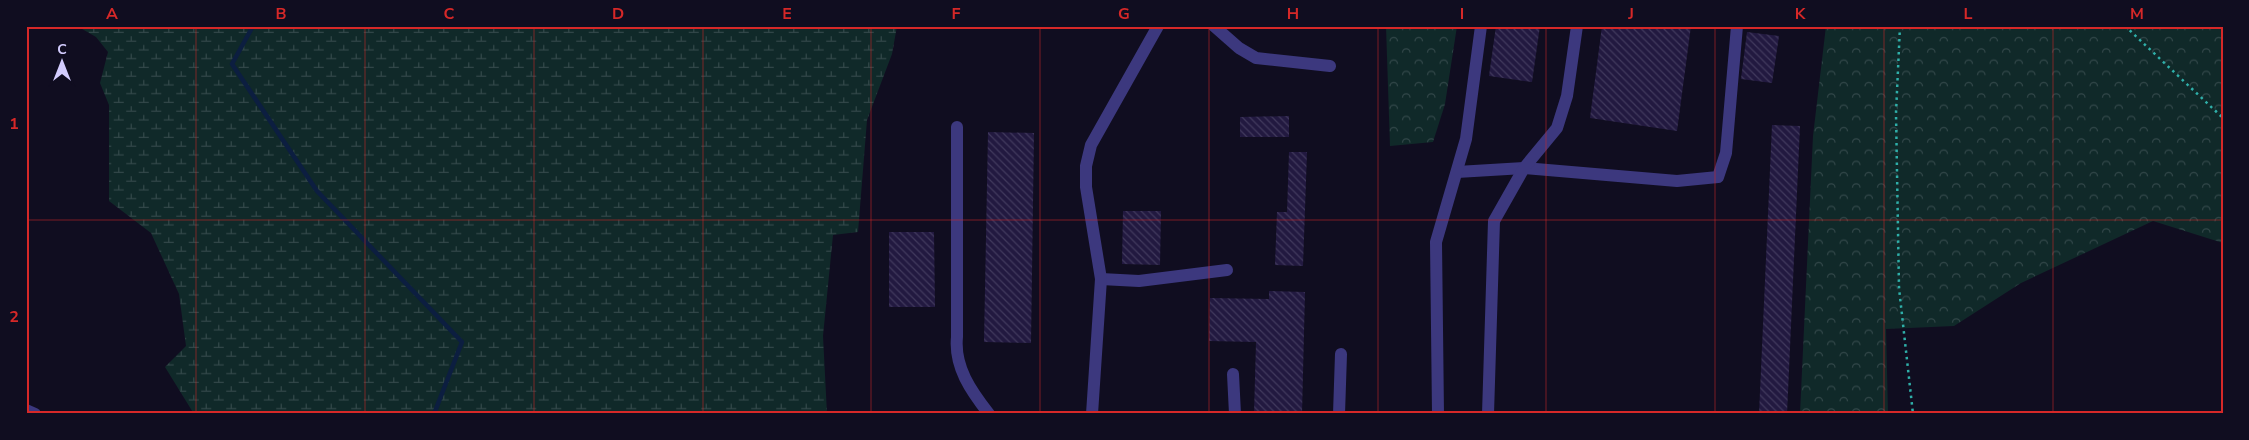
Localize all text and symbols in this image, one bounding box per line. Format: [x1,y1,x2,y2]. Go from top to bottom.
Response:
text: A [106,3,118,25]
text: B [275,3,287,25]
text: C [444,3,455,25]
text: D [612,3,624,25]
text: E [782,3,792,25]
text: F [952,3,961,25]
text: G [1118,3,1130,25]
text: H [1287,3,1299,25]
text: I [1460,3,1464,25]
text: J [1627,3,1634,25]
text: K [1795,3,1807,25]
text: L [1964,3,1973,25]
text: M [2130,3,2144,25]
north arrow [38,38,88,88]
text: С [57,40,67,59]
text: 1 [9,113,19,135]
text: 2 [9,306,19,328]

